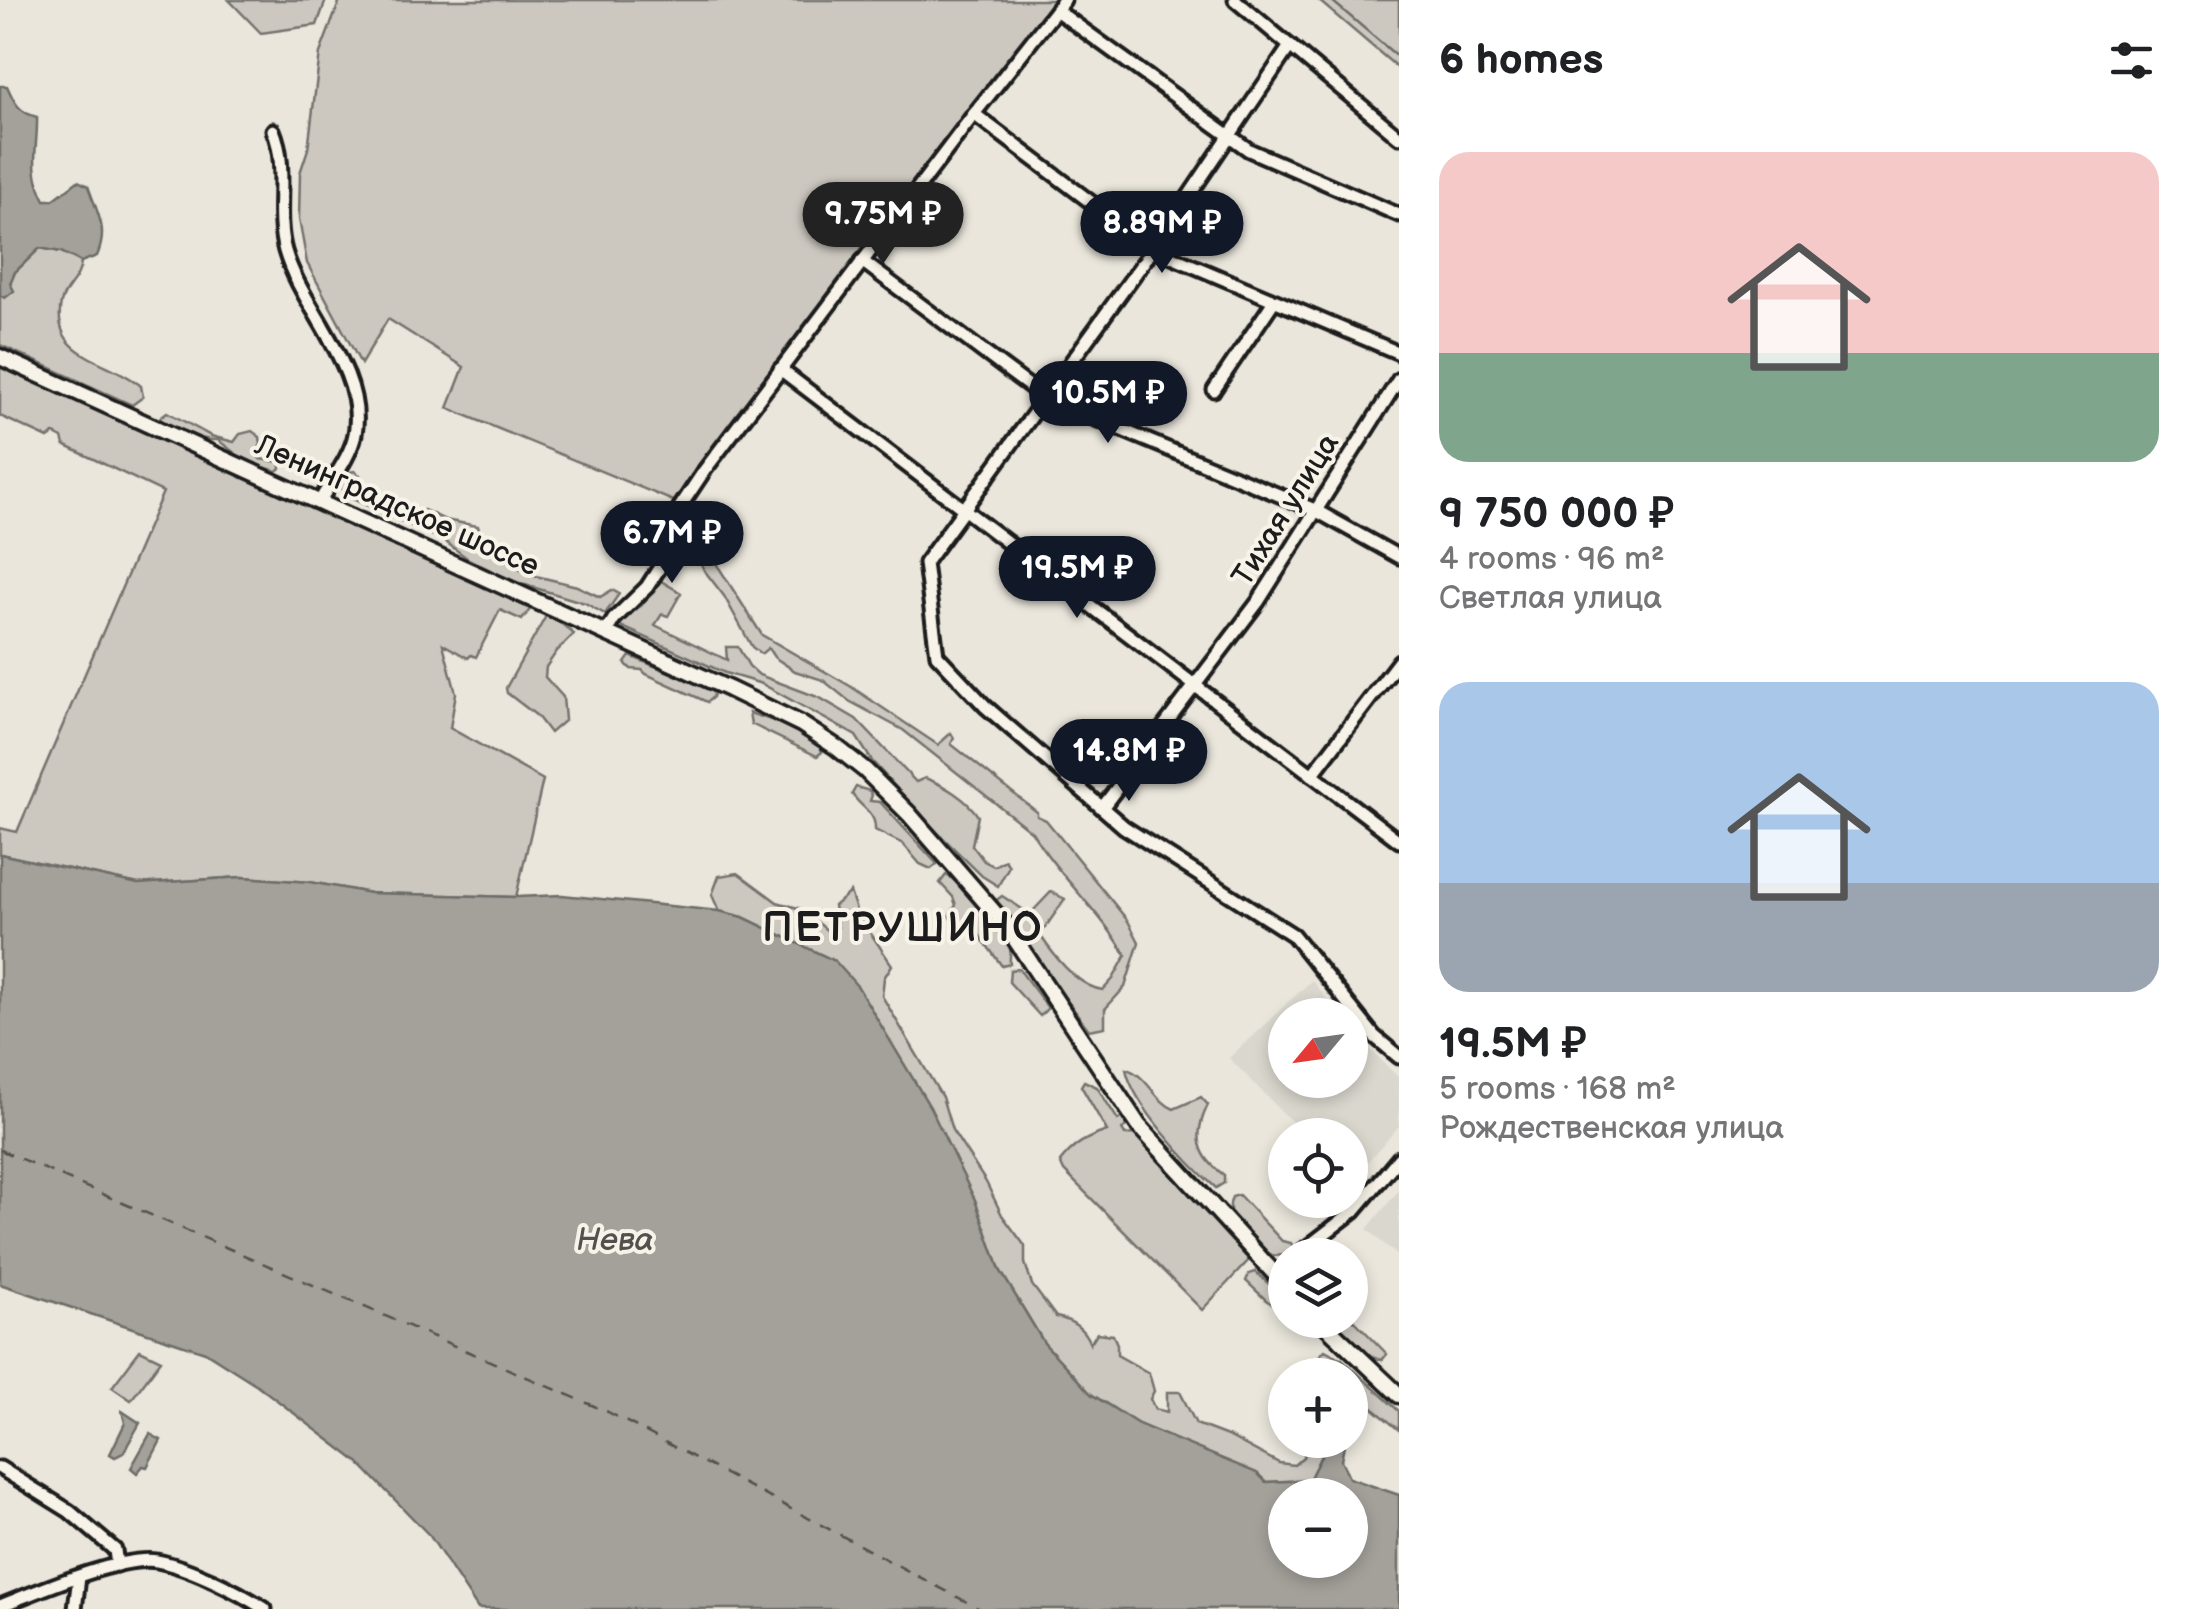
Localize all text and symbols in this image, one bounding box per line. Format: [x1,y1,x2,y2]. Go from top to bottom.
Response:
icon: filters [2104,33,2159,88]
text: 6 homes [1439,35,1603,86]
pin: 9.75M ₽ [791,182,975,267]
pin: 8.89M ₽ [1070,191,1254,276]
text: 9.75M ₽ [825,195,941,234]
text: 8.89M ₽ [1102,204,1222,243]
icon: home [1709,217,1889,397]
pin: 10.5M ₽ [1016,361,1200,446]
text: 10.5M ₽ [1051,374,1165,413]
street label: Ленинградское шоссе [249,427,544,585]
street label: Тихая улица [1225,427,1347,593]
text: 9 750 000 ₽ [1439,489,1674,540]
pin: 6.7M ₽ [591,501,753,586]
text: 6.7M ₽ [623,514,721,553]
pin: 19.5M ₽ [985,536,1169,621]
text: 4 rooms · 96 m² [1439,540,1665,579]
text: 19.5M ₽ [1021,549,1133,588]
text: Светлая улица [1439,579,1662,618]
pin: 14.8M ₽ [1037,719,1221,804]
text: 14.8M ₽ [1072,732,1186,771]
icon: home [1709,747,1889,927]
district label: ПЕТРУШИНО [762,905,1044,953]
north arrow [1268,998,1368,1098]
map controls [1268,998,1368,1578]
text: 19.5M ₽ [1439,1019,1587,1070]
text: 5 rooms · 168 m² [1439,1070,1676,1109]
text: Рождественская улица [1439,1109,1784,1148]
button: locate [1268,1118,1368,1218]
water label: Нева [576,1221,654,1260]
button: layers [1268,1238,1368,1338]
button: + [1268,1358,1368,1458]
button: − [1268,1478,1368,1578]

